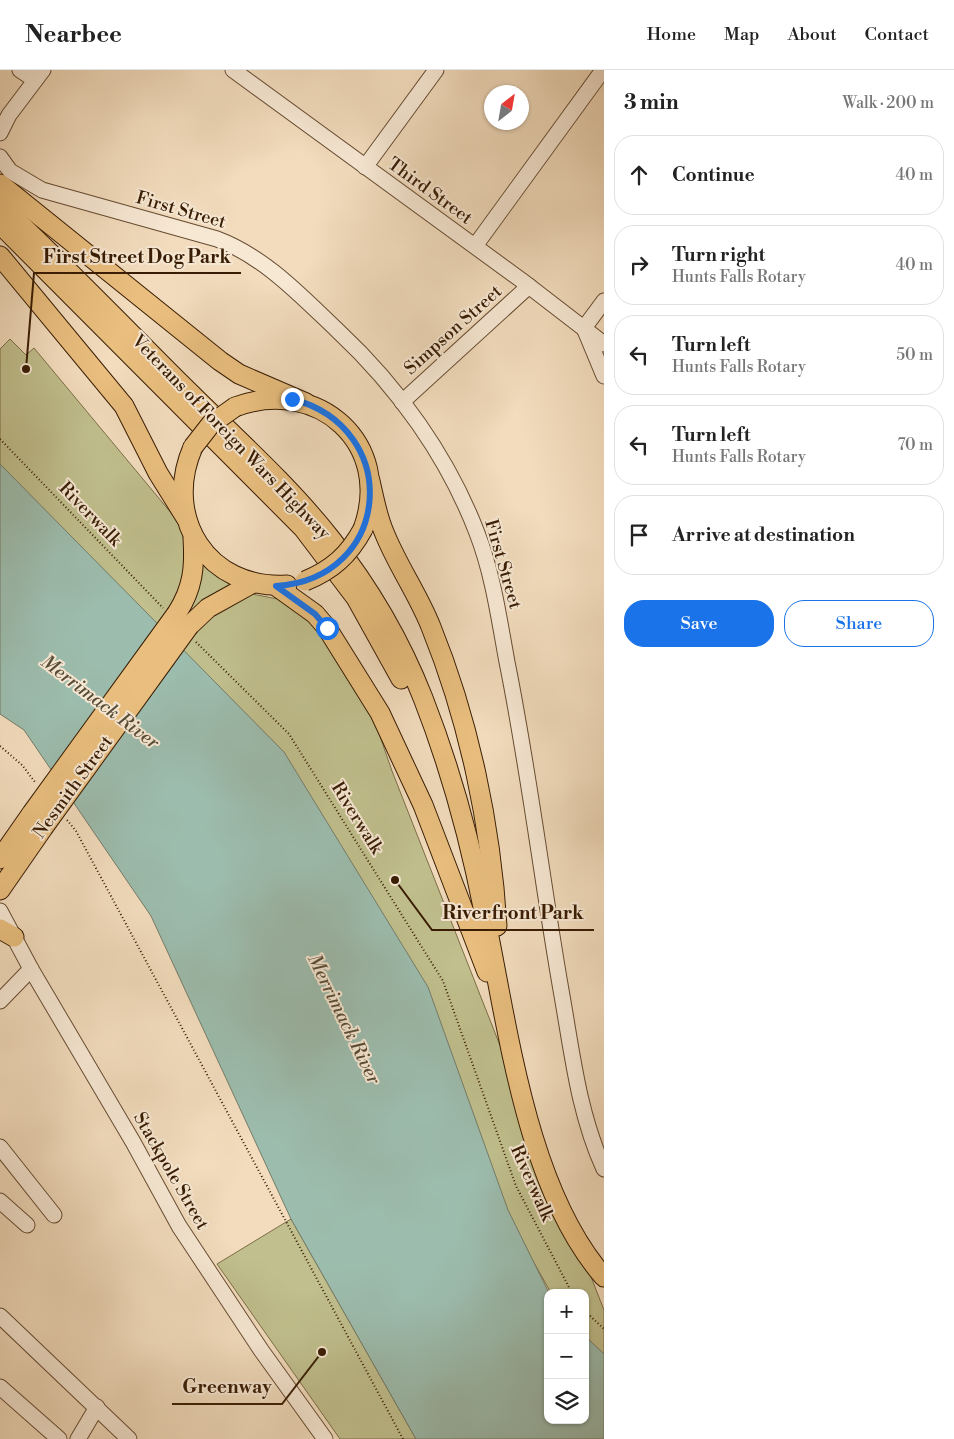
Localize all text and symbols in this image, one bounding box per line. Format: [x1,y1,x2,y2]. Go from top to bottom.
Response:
text: Nearbee [25,20,122,50]
text: Home [647,23,696,46]
text: Map [724,23,760,46]
text: About [788,23,837,46]
text: Contact [865,23,929,46]
north arrow [484,85,529,130]
text: 3 min [624,90,679,116]
text: Walk · 200 m [842,93,934,113]
street label: Third Street [383,152,477,230]
icon: ahead [625,161,653,189]
text: Continue [672,163,755,187]
text: 40 m [896,165,933,185]
street label: First Street [133,186,229,234]
callout: First Street Dog Park [34,239,241,273]
text: Turn right [672,243,765,267]
text: First Street Dog Park [43,245,231,269]
icon: right [625,251,653,279]
text: 40 m [896,255,933,275]
text: Hunts Falls Rotary [672,267,806,287]
street label: Simpson Street [399,280,507,380]
street label: Veterans of Foreign Wars Highway [126,329,335,545]
text: Turn left [672,333,751,357]
icon: left [625,341,653,369]
text: 50 m [896,345,933,365]
text: Hunts Falls Rotary [672,357,806,377]
route end [281,388,304,411]
text: Turn left [672,423,751,447]
icon: left [625,431,653,459]
text: 70 m [897,435,933,455]
text: Hunts Falls Rotary [672,447,806,467]
street label: Riverwalk [54,477,128,552]
street label: First Street [479,516,527,612]
icon: arrive [625,521,653,549]
text: Arrive at destination [672,523,855,547]
button: Save [624,600,774,647]
button: Share [784,600,934,647]
route start [316,617,339,640]
water label: Merrimack River [36,650,165,755]
street label: Nesmith Street [28,731,118,843]
street label: Riverwalk [326,778,389,860]
callout: Riverfront Park [432,896,594,930]
text: Riverfront Park [442,901,584,925]
water label: Merrimack River [302,950,386,1089]
street label: Stackpole Street [128,1108,214,1235]
street label: Riverwalk [505,1141,560,1226]
map controls [544,1289,589,1424]
button: + [544,1289,589,1334]
button: − [544,1334,589,1379]
callout: Greenway [172,1370,282,1404]
text: Greenway [182,1375,272,1399]
button: layers [544,1379,589,1424]

